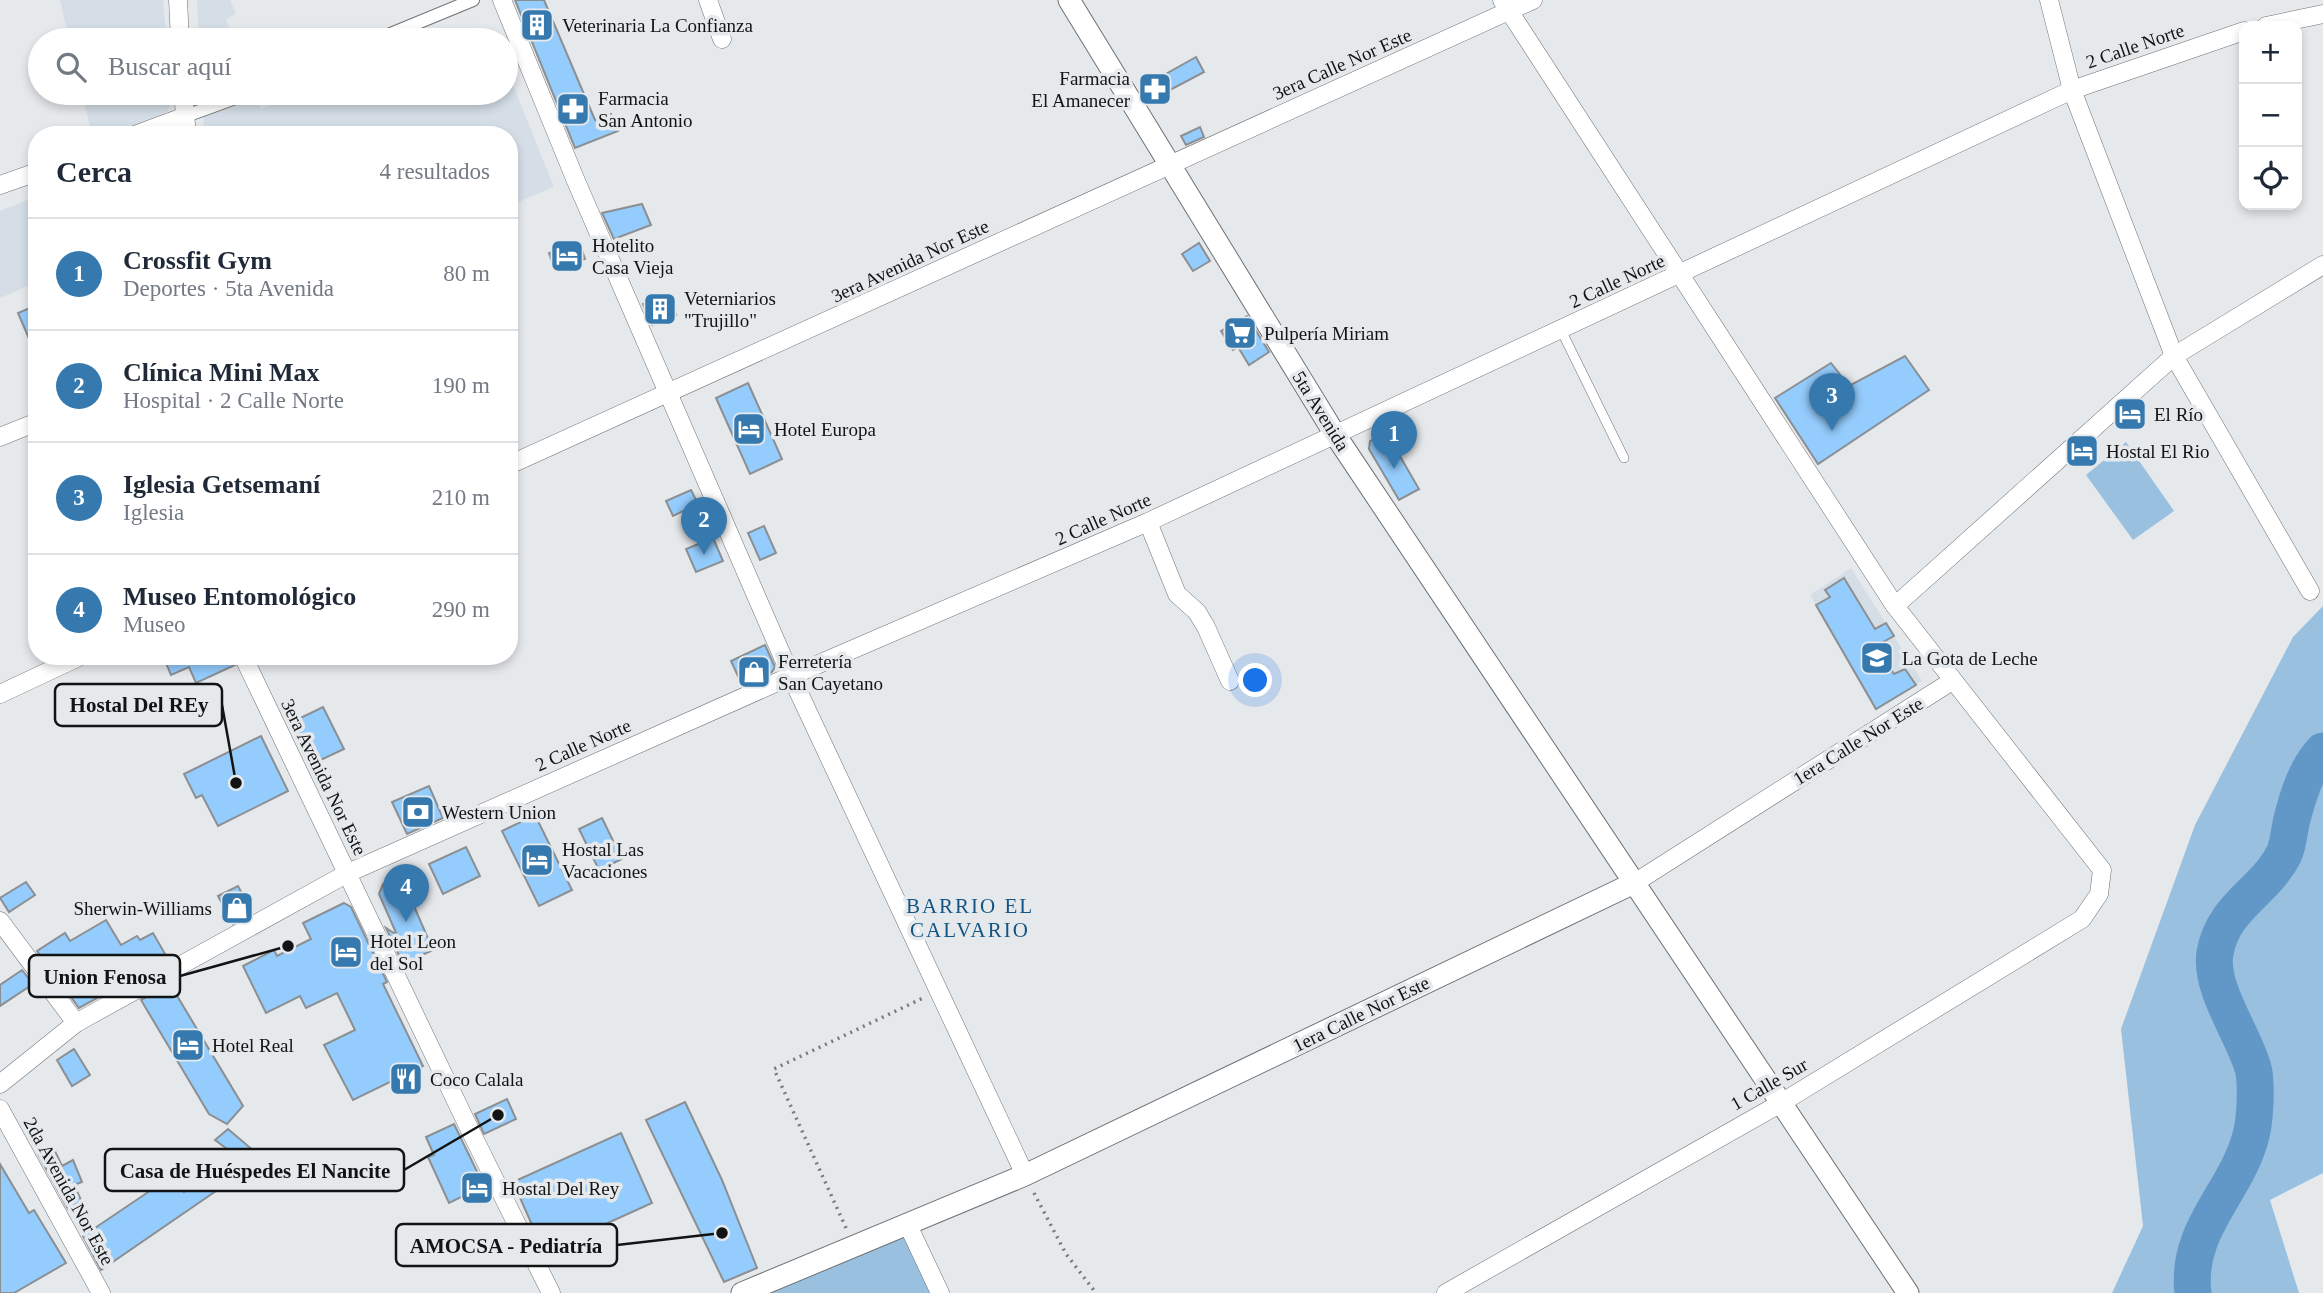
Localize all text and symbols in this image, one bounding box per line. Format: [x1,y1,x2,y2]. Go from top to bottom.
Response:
building icon: Veterinaria La Confianza [518,6,556,44]
place label: Veterinaria La Confianza [562,15,754,36]
street label: 2 Calle Norte [2083,19,2187,73]
map controls [2239,21,2302,210]
button: + [2239,21,2302,84]
street label: 3era Calle Nor Este [1270,24,1414,104]
search box [28,28,518,105]
icon: search [52,48,90,86]
text: Buscar aquí [108,52,231,81]
place label: Farmacia El Amanecer [1031,68,1131,111]
pharmacy icon: Farmacia El Amanecer [1136,70,1174,108]
button: − [2239,84,2302,147]
place label: Farmacia San Antonio [598,88,692,131]
pharmacy icon: Farmacia San Antonio [554,90,592,128]
button: locate [2239,147,2302,210]
text: Cerca [56,155,132,188]
text: 4 resultados [379,159,490,184]
street label: 3era Avenida Nor Este [828,215,992,307]
place label: Hotelito Casa Vieja [592,235,674,278]
hotel icon: Hotelito Casa Vieja [548,237,586,275]
text: Crossfit Gym [123,246,272,275]
street label: 2 Calle Norte [1566,250,1668,312]
text: 1 [73,261,85,286]
text: 80 m [443,261,490,286]
text: Deportes · 5ta Avenida [123,276,334,301]
place label: Veterniarios "Trujillo" [684,288,776,331]
building icon: Veterniarios "Trujillo" [641,290,679,328]
supermarket icon: Pulpería Miriam [1221,314,1259,352]
place label: Pulpería Miriam [1264,323,1389,344]
text: Clínica Mini Max [123,358,319,387]
street label: 5ta Avenida [1288,367,1354,455]
text: 2 [73,373,85,398]
text: 190 m [432,373,490,398]
pin: 3 [1809,373,1855,431]
text: Hospital · 2 Calle Norte [123,388,344,413]
hotel icon: El Río [2111,395,2149,433]
place label: El Río [2154,404,2203,425]
hotel icon: Hotel Europa [730,410,768,448]
pin: 1 [1371,411,1417,469]
place label: Hotel Europa [774,419,876,440]
hotel icon: Hostal El Rio [2063,432,2101,470]
place label: Hostal El Rio [2106,441,2209,462]
text: Iglesia Getsemaní [123,470,320,499]
text: 3 [73,485,85,510]
text: 210 m [432,485,490,510]
street label: 2 Calle Norte [1052,489,1154,549]
pin: 2 [681,497,727,555]
text: Iglesia [123,500,184,525]
text: Museo Entomológico [123,582,356,611]
text: 4 [73,597,85,622]
text: 290 m [432,597,490,622]
text: Museo [123,612,186,637]
school or university icon: La Gota de Leche [1858,639,1896,677]
place label: La Gota de Leche [1902,648,2038,669]
place label: Ferretería San Cayetano [778,651,883,694]
shop icon: Ferretería San Cayetano [735,653,773,691]
your location [1238,663,1272,697]
callout: Hostal Del REy [55,684,222,726]
text: Hostal Del REy [70,693,209,717]
street label: 1era Calle Nor Este [1789,693,1927,789]
street label: 3era Avenida Nor Este [277,695,371,859]
street label: 2 Calle Norte [532,715,634,775]
bank icon: Western Union [399,793,437,831]
place label: Western Union [442,802,557,823]
place label: Hostal Las Vacaciones [562,839,647,882]
hotel icon: Hostal Las Vacaciones [518,841,556,879]
pin: 4 [383,864,429,922]
shop icon: Sherwin-Williams [218,889,256,927]
district label: BARRIO EL CALVARIO [906,894,1034,942]
place label: Sherwin-Williams [73,898,212,919]
place label: Hotel Leon del Sol [370,931,457,974]
hotel icon: Hotel Leon del Sol [327,933,365,971]
callout: Union Fenosa [29,955,180,997]
text: Union Fenosa [43,965,167,989]
street label: 1era Calle Nor Este [1289,972,1433,1056]
hotel icon: Hotel Real [169,1026,207,1064]
place label: Hotel Real [212,1035,294,1056]
street label: 1 Calle Sur [1727,1053,1812,1114]
restaurant icon: Coco Calala [387,1060,425,1098]
place label: Coco Calala [430,1069,524,1090]
street label: 2da Avenida Nor Este [20,1113,118,1269]
callout: Casa de Huéspedes El Nancite [105,1149,404,1191]
text: Casa de Huéspedes El Nancite [120,1159,390,1183]
hotel icon: Hostal Del Rey [458,1169,496,1207]
place label: Hostal Del Rey [502,1178,620,1199]
callout: AMOCSA - Pediatría [396,1224,617,1266]
text: AMOCSA - Pediatría [410,1234,603,1258]

